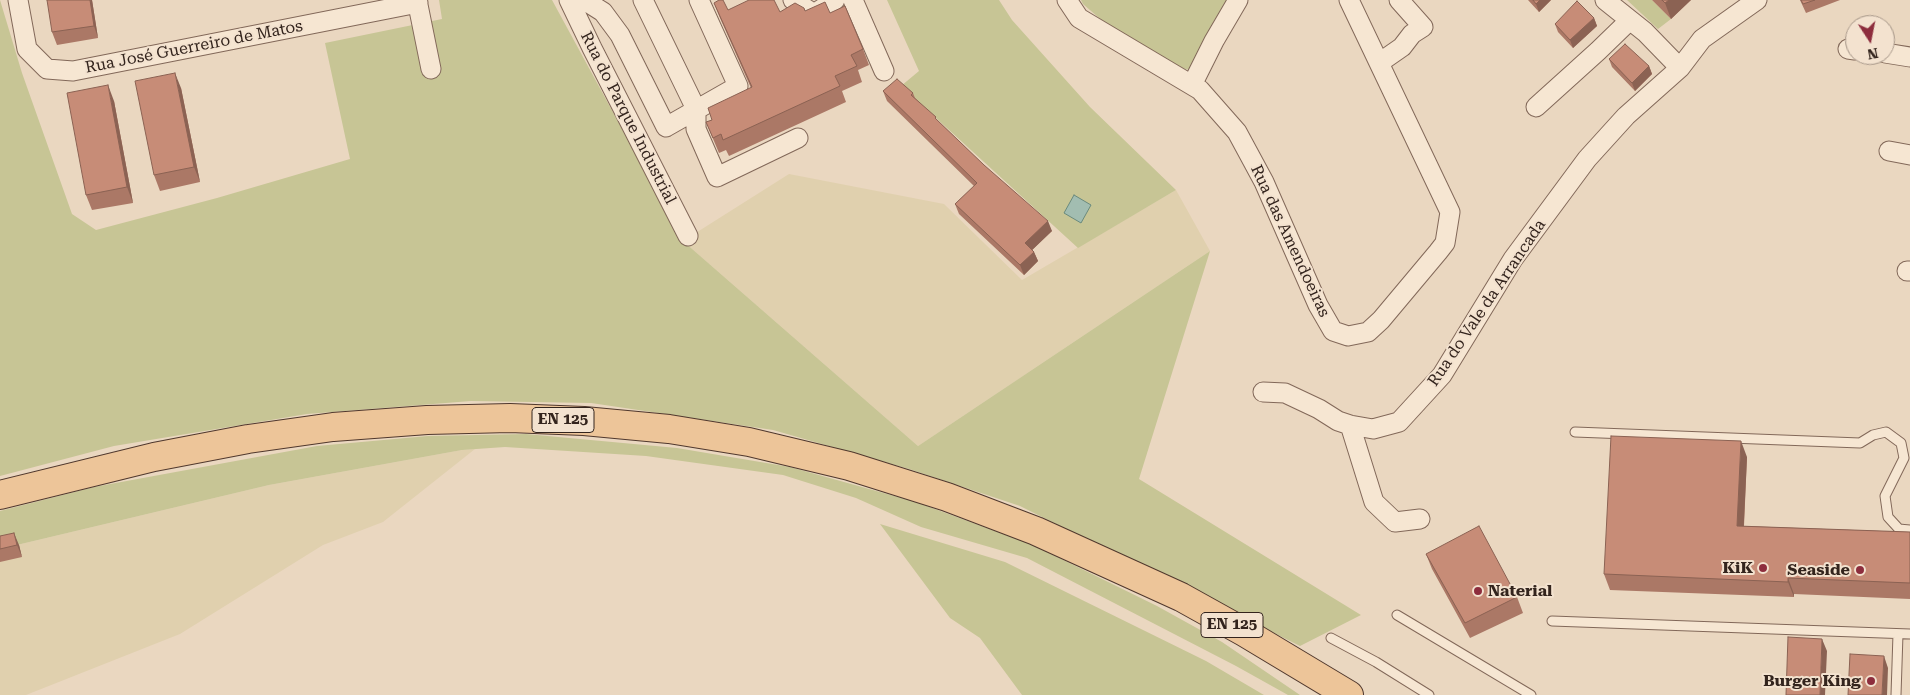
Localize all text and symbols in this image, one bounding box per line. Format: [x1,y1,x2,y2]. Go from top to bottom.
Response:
north arrow [1845,15,1895,65]
street label: Rua José Guerreiro de Matos [84,16,304,78]
street label: Rua do Parque Industrial [576,29,680,207]
text: N [1866,45,1879,63]
street label: Rua das Amendoeiras [1246,162,1334,320]
street label: Rua do Vale da Arrancada [1424,216,1550,390]
road number: EN 125 [532,408,594,432]
place label: KiK [1723,558,1753,578]
place label: Seaside [1787,560,1850,580]
marker: KiK [1757,562,1769,574]
marker: Seaside [1854,564,1866,576]
place label: Naterial [1488,581,1552,601]
marker: Naterial [1472,585,1484,597]
road number: EN 125 [1201,612,1263,638]
place label: Burger King [1763,671,1861,691]
marker: Burger King [1865,675,1877,687]

